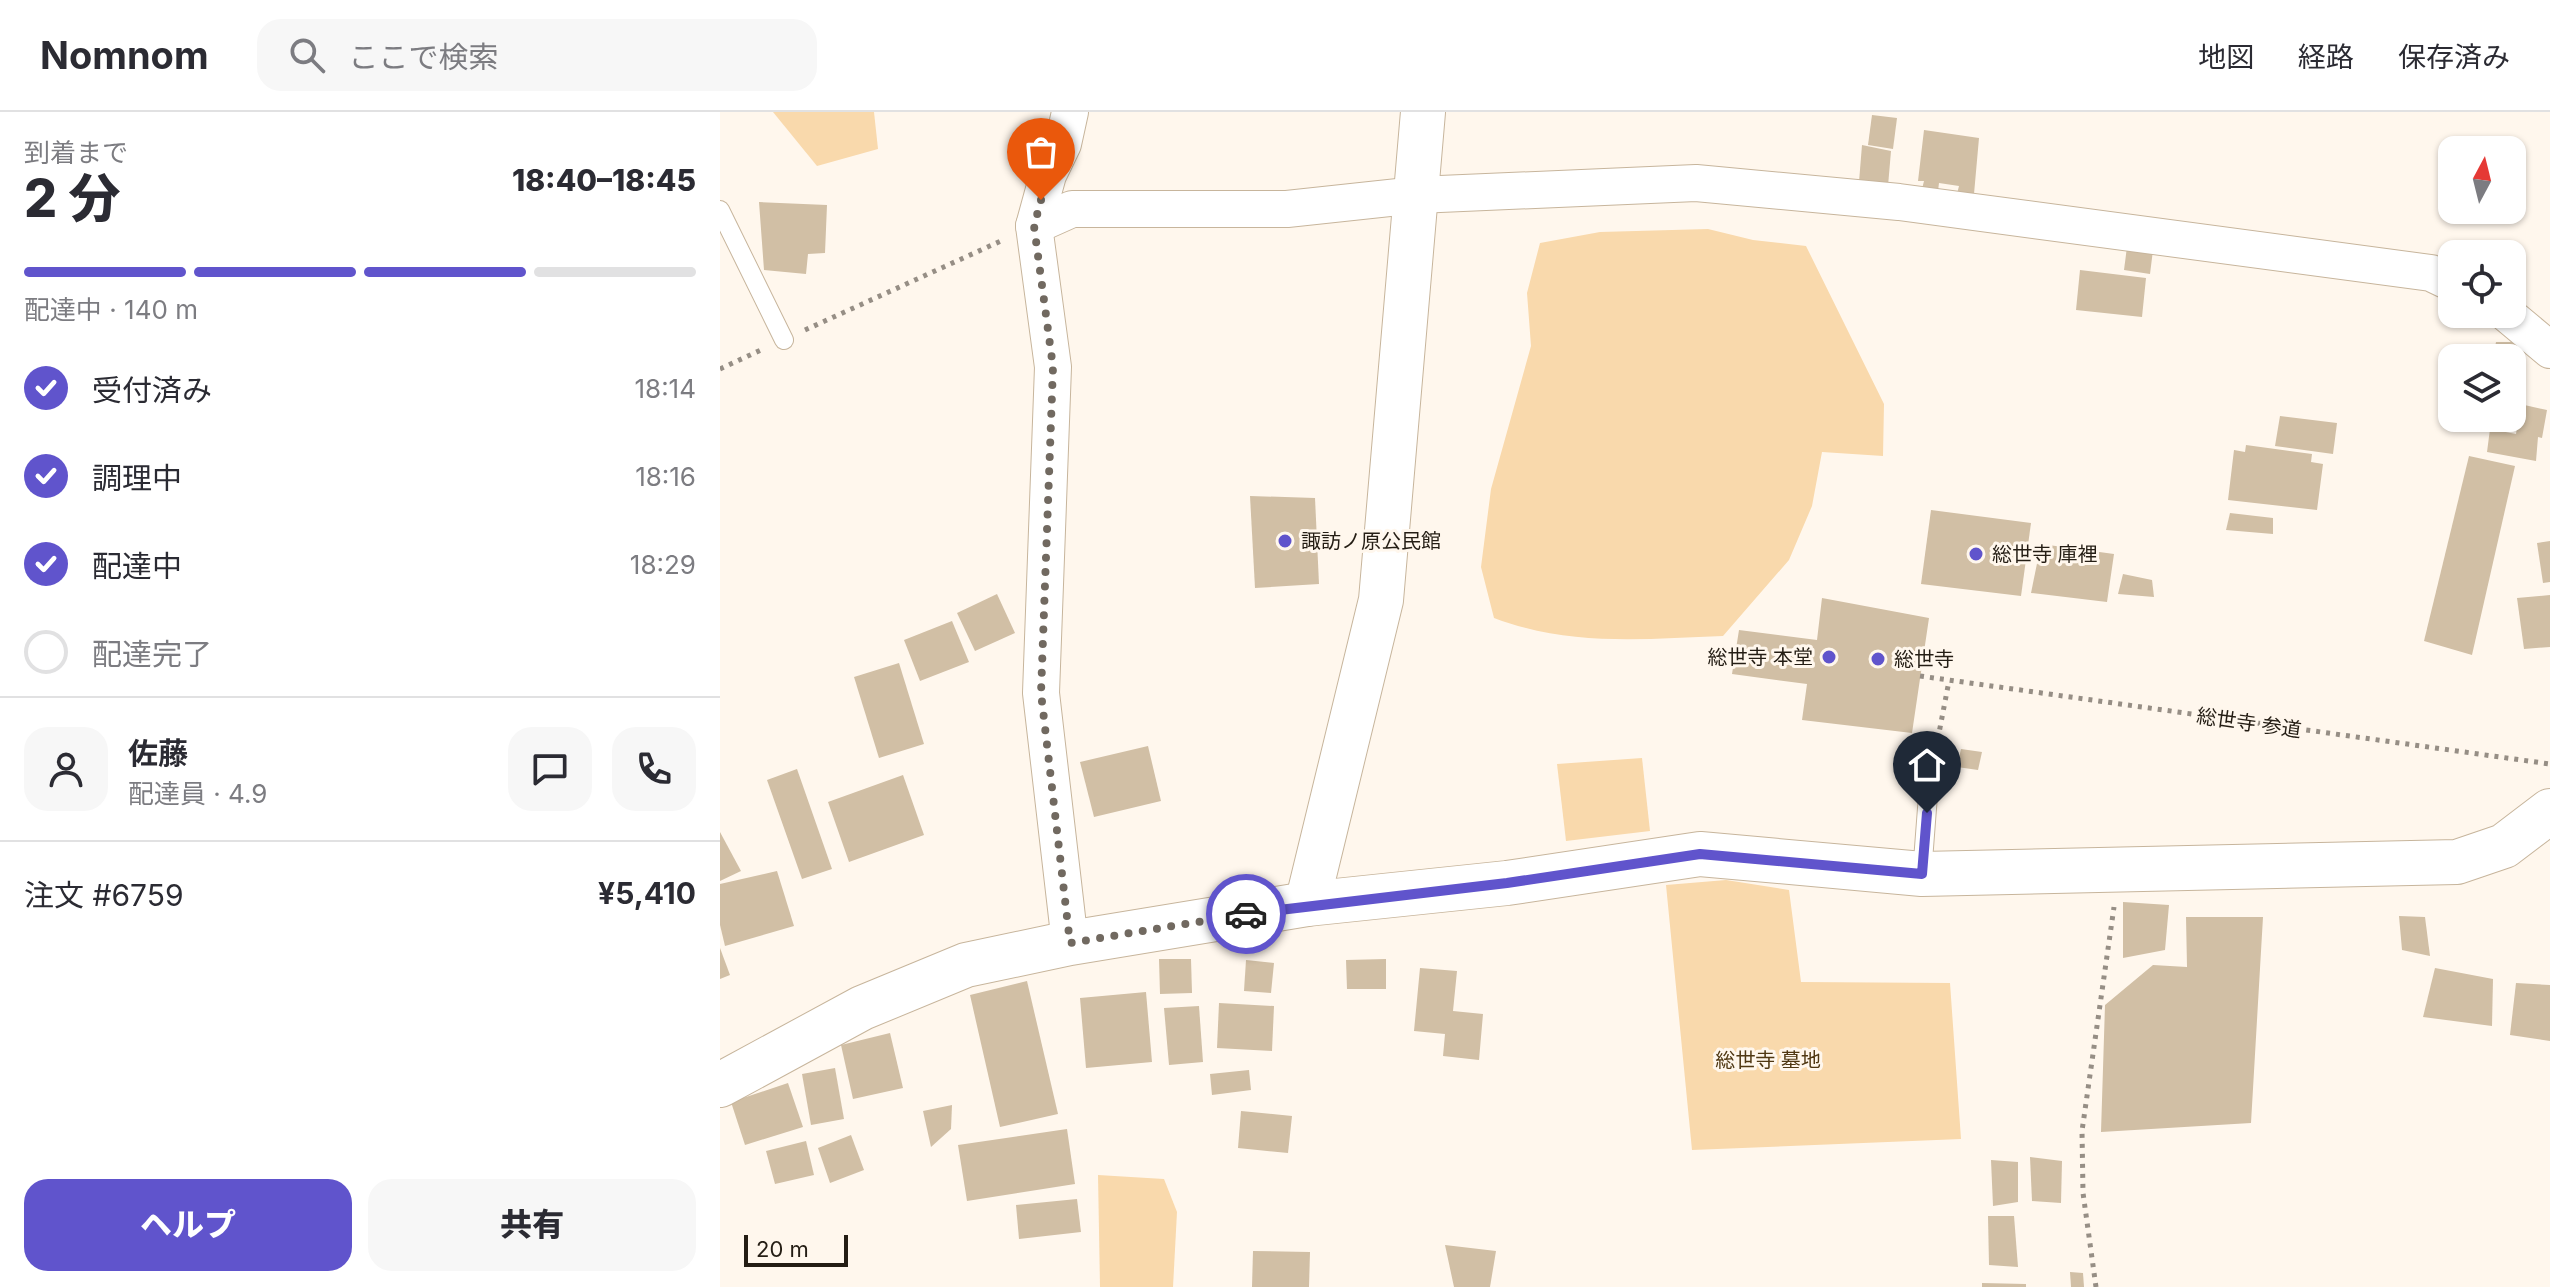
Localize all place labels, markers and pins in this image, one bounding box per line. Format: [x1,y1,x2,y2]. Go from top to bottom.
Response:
pin [1007,118,1075,200]
place label: 諏訪ノ原公民館 [1301,529,1441,553]
marker: 諏訪ノ原公民館 [1276,532,1294,550]
place label: 総世寺 庫裡 [1992,542,2098,566]
marker: 総世寺 庫裡 [1967,545,1985,563]
place label: 総世寺 本堂 [1707,645,1813,669]
place label: 総世寺 [1894,647,1954,671]
marker: 総世寺 本堂 [1820,648,1838,666]
marker: 総世寺 [1869,650,1887,668]
pin [1893,731,1961,813]

